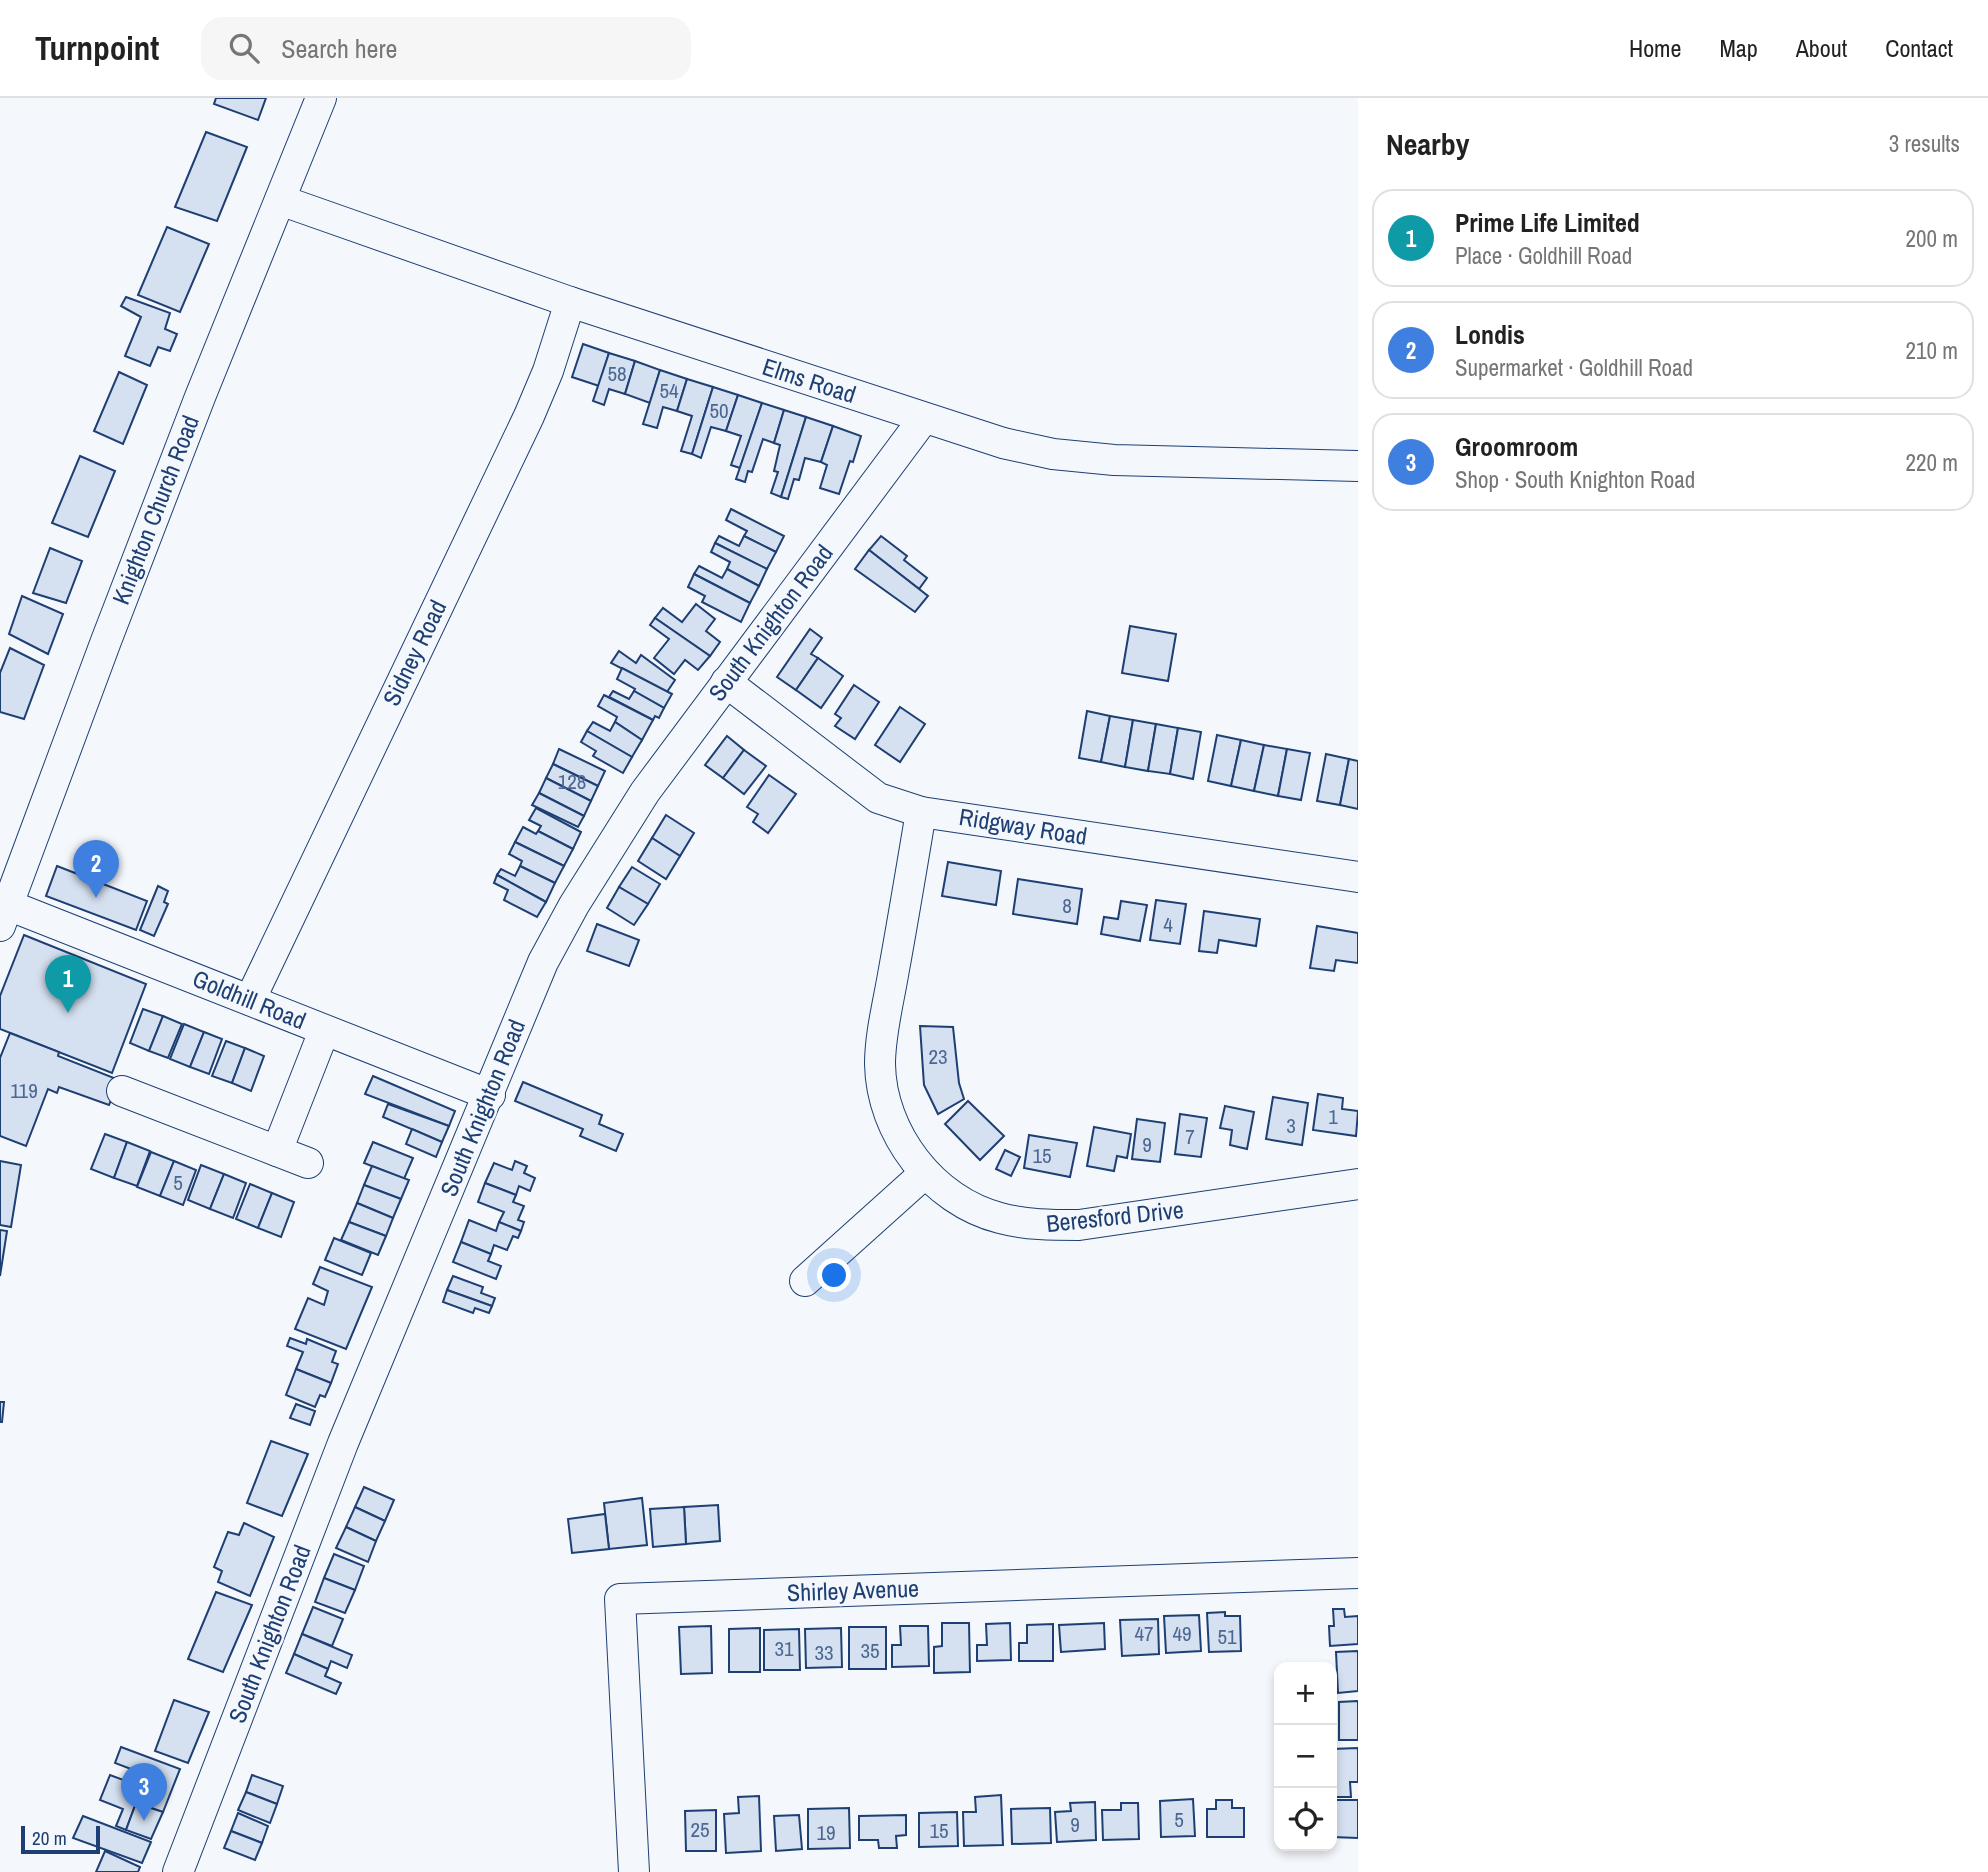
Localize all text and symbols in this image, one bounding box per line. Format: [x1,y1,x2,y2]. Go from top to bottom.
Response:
search box [201,17,691,80]
text: Turnpoint [35,26,159,70]
icon: search [225,29,263,67]
text: Search here [281,31,397,66]
text: Home [1629,32,1681,64]
text: Map [1719,32,1758,64]
text: About [1796,32,1847,64]
text: Contact [1885,32,1953,64]
text: Nearby [1386,124,1469,164]
text: 3 results [1889,128,1960,159]
text: Prime Life Limited [1455,205,1640,240]
text: 1 [1406,223,1416,254]
text: 200 m [1906,223,1958,254]
text: Place · Goldhill Road [1455,240,1632,271]
text: Londis [1455,317,1525,352]
text: 2 [1406,335,1416,366]
text: 210 m [1906,335,1958,366]
street label: Elms Road [759,350,860,410]
text: Supermarket · Goldhill Road [1455,352,1693,383]
house number: 58 [607,359,627,388]
house number: 54 [659,376,679,405]
house number: 50 [709,396,729,425]
street label: Knighton Church Road [104,410,206,609]
text: Groomroom [1455,429,1578,464]
text: 3 [1406,447,1416,478]
text: 220 m [1906,447,1958,478]
text: Shop · South Knighton Road [1455,464,1695,495]
street label: South Knighton Road [701,538,840,707]
street label: Sidney Road [375,594,453,711]
house number: 128 [558,767,586,796]
street label: Ridgway Road [957,800,1089,852]
pin: 2 [73,840,119,898]
house number: 8 [1062,891,1072,920]
house number: 4 [1163,910,1173,939]
pin: 1 [45,955,91,1013]
street label: Goldhill Road [188,962,311,1036]
street label: South Knighton Road [432,1014,532,1201]
house number: 23 [928,1042,948,1071]
house number: 119 [10,1076,38,1105]
house number: 1 [1328,1102,1338,1131]
house number: 3 [1286,1111,1296,1140]
house number: 7 [1185,1122,1195,1151]
house number: 9 [1142,1130,1152,1159]
house number: 15 [1032,1141,1052,1170]
house number: 5 [173,1168,183,1197]
street label: Beresford Drive [1045,1193,1185,1239]
your location [817,1258,851,1292]
street label: South Knighton Road [220,1540,318,1727]
street label: Shirley Avenue [786,1572,920,1608]
house number: 47 [1134,1619,1154,1648]
house number: 49 [1172,1619,1192,1648]
house number: 51 [1217,1622,1237,1651]
house number: 31 [774,1634,794,1663]
house number: 35 [860,1636,880,1665]
house number: 33 [814,1638,834,1667]
map controls [1274,1662,1337,1851]
button: + [1274,1662,1337,1725]
button: − [1274,1725,1337,1788]
pin: 3 [121,1763,167,1821]
button: locate [1274,1788,1337,1851]
house number: 5 [1174,1805,1184,1834]
house number: 9 [1070,1810,1080,1839]
house number: 25 [690,1815,710,1844]
house number: 15 [929,1816,949,1845]
house number: 19 [816,1818,836,1847]
scale bar [21,1823,100,1855]
text: 20 m [32,1825,67,1851]

